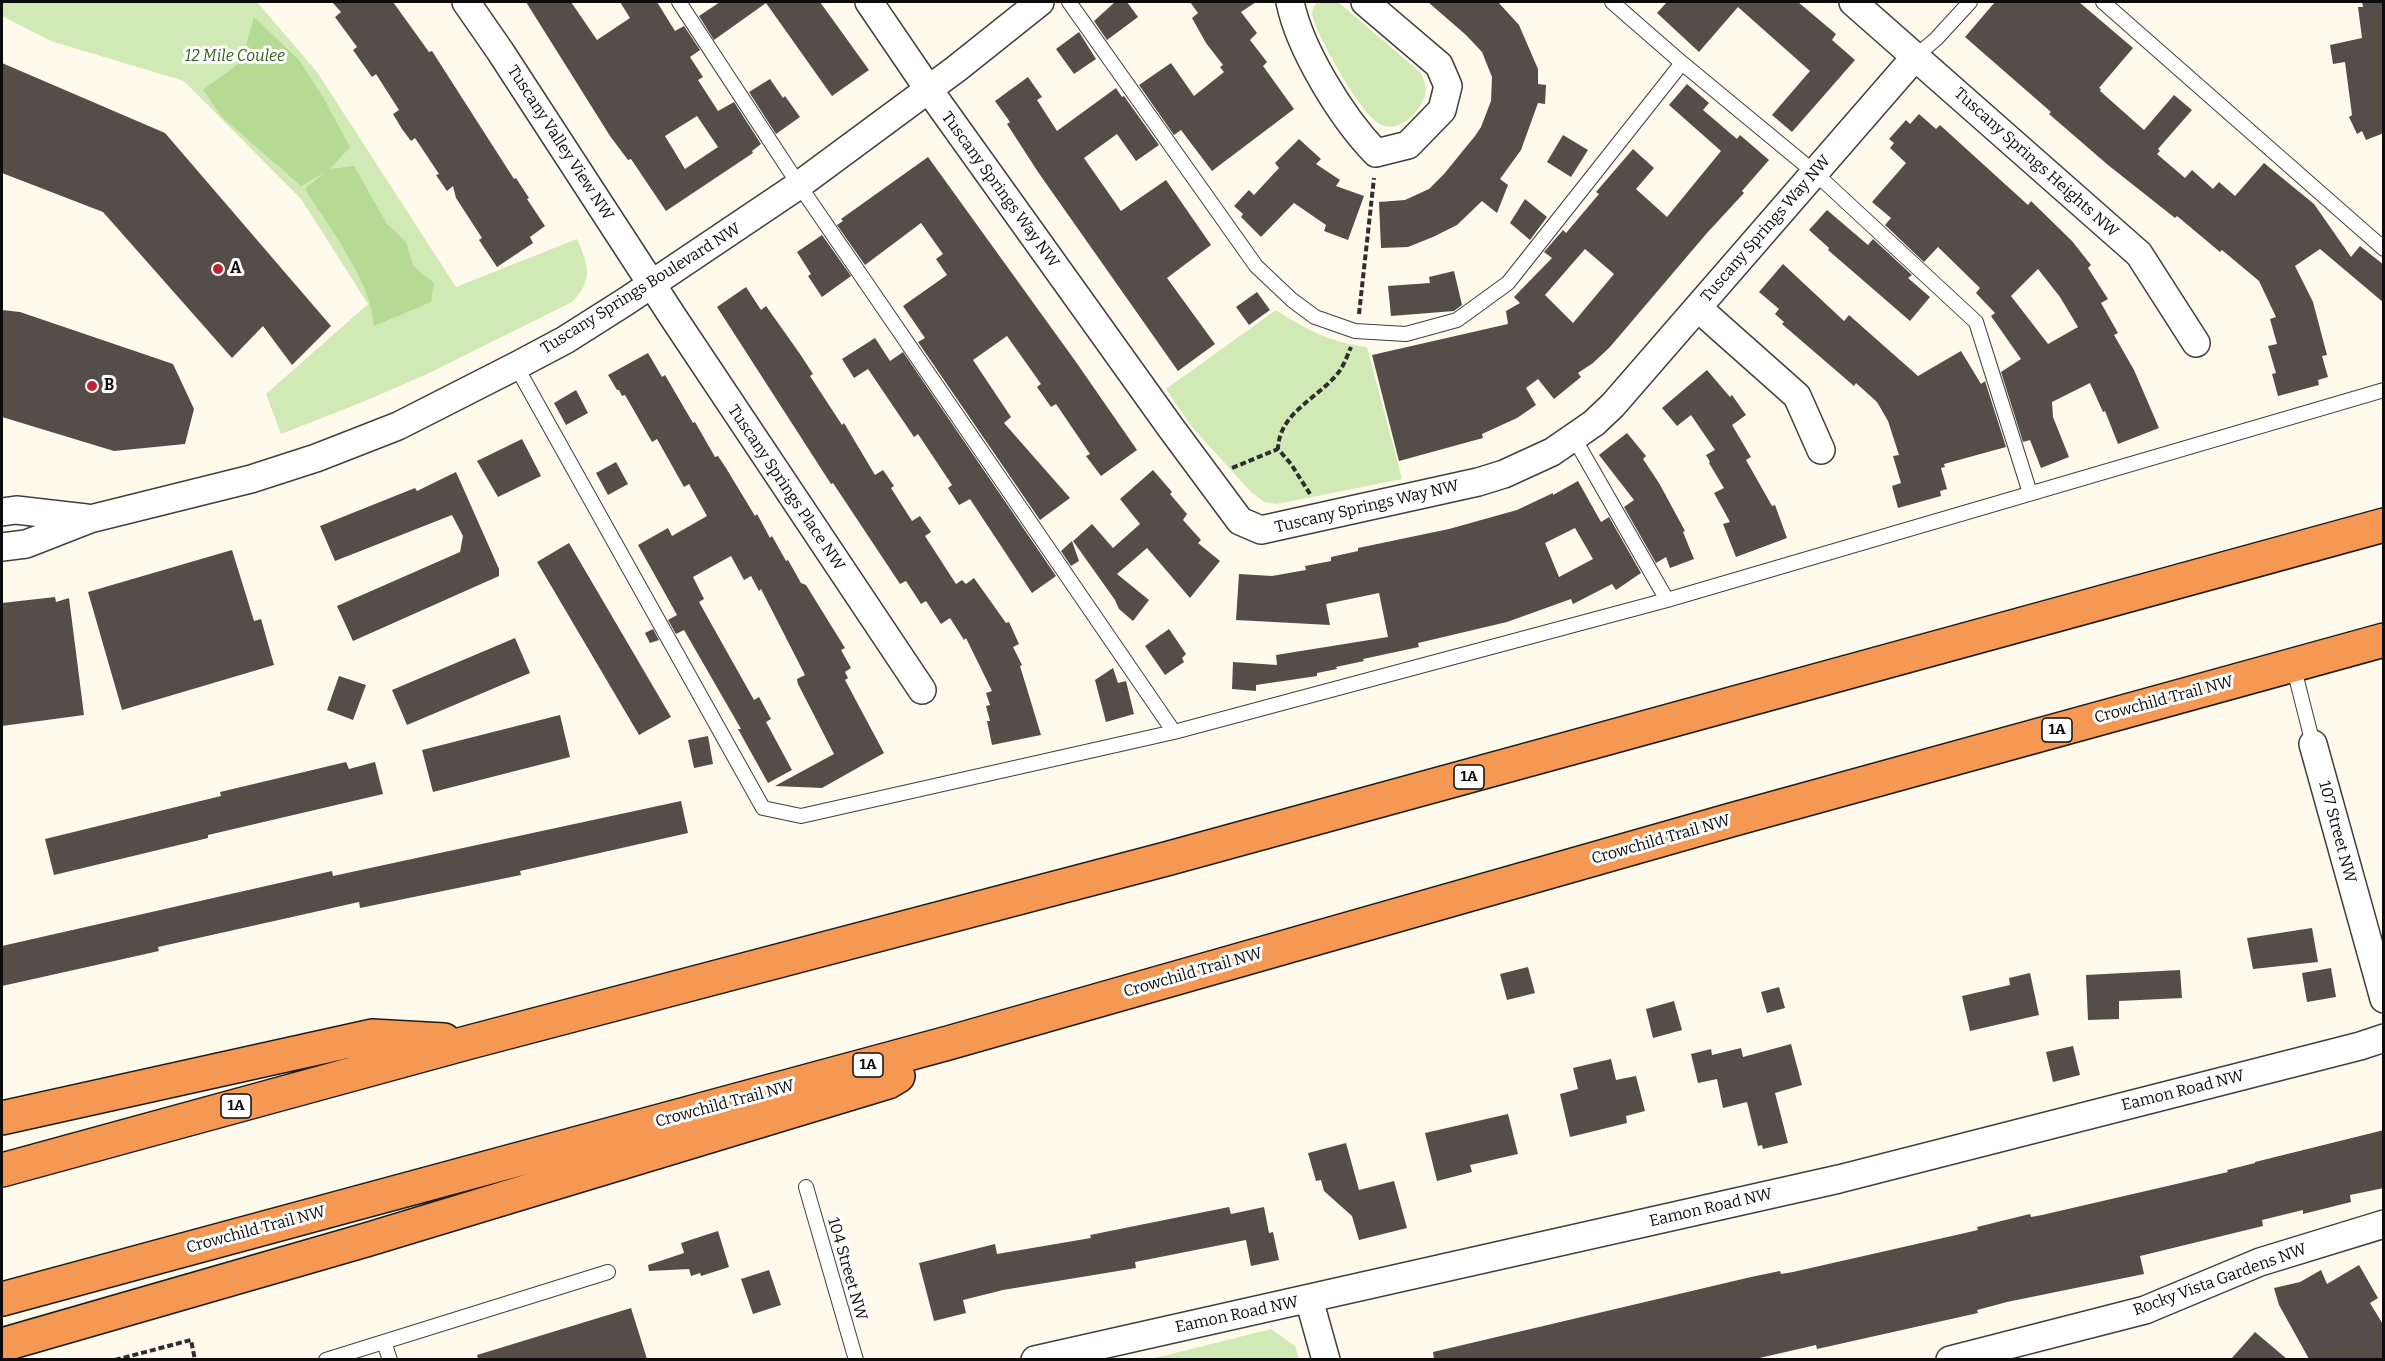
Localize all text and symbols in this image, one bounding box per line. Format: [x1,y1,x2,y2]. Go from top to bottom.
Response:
park label: 12 Mile Coulee [185,47,285,67]
street label: Tuscany Valley View NW [503,62,617,224]
street label: Tuscany Springs Heights NW [1950,84,2122,242]
street label: Tuscany Springs Way NW [937,108,1063,272]
street label: Tuscany Springs Way NW [1697,152,1835,306]
street label: Tuscany Springs Boulevard NW [538,219,744,359]
place label: A [230,259,241,279]
marker: A [211,262,225,276]
place label: B [104,376,114,396]
marker: B [85,379,99,393]
street label: Tuscany Springs Place NW [723,402,849,574]
street label: Tuscany Springs Way NW [1273,476,1461,538]
street label: Crowchild Trail NW [2092,672,2236,728]
road number: 1A [2042,718,2072,742]
road number: 1A [1454,765,1484,789]
street label: 107 Street NW [2314,779,2360,885]
street label: Crowchild Trail NW [1589,811,1733,869]
street label: Crowchild Trail NW [1121,944,1265,1002]
road number: 1A [853,1053,883,1077]
street label: Eamon Road NW [2120,1066,2246,1116]
street label: Crowchild Trail NW [653,1076,797,1132]
road number: 1A [221,1094,251,1118]
street label: Eamon Road NW [1648,1185,1774,1231]
street label: Crowchild Trail NW [184,1202,328,1258]
street label: 104 Street NW [823,1215,871,1323]
street label: Rocky Vista Gardens NW [2131,1240,2309,1320]
street label: Eamon Road NW [1174,1293,1300,1337]

